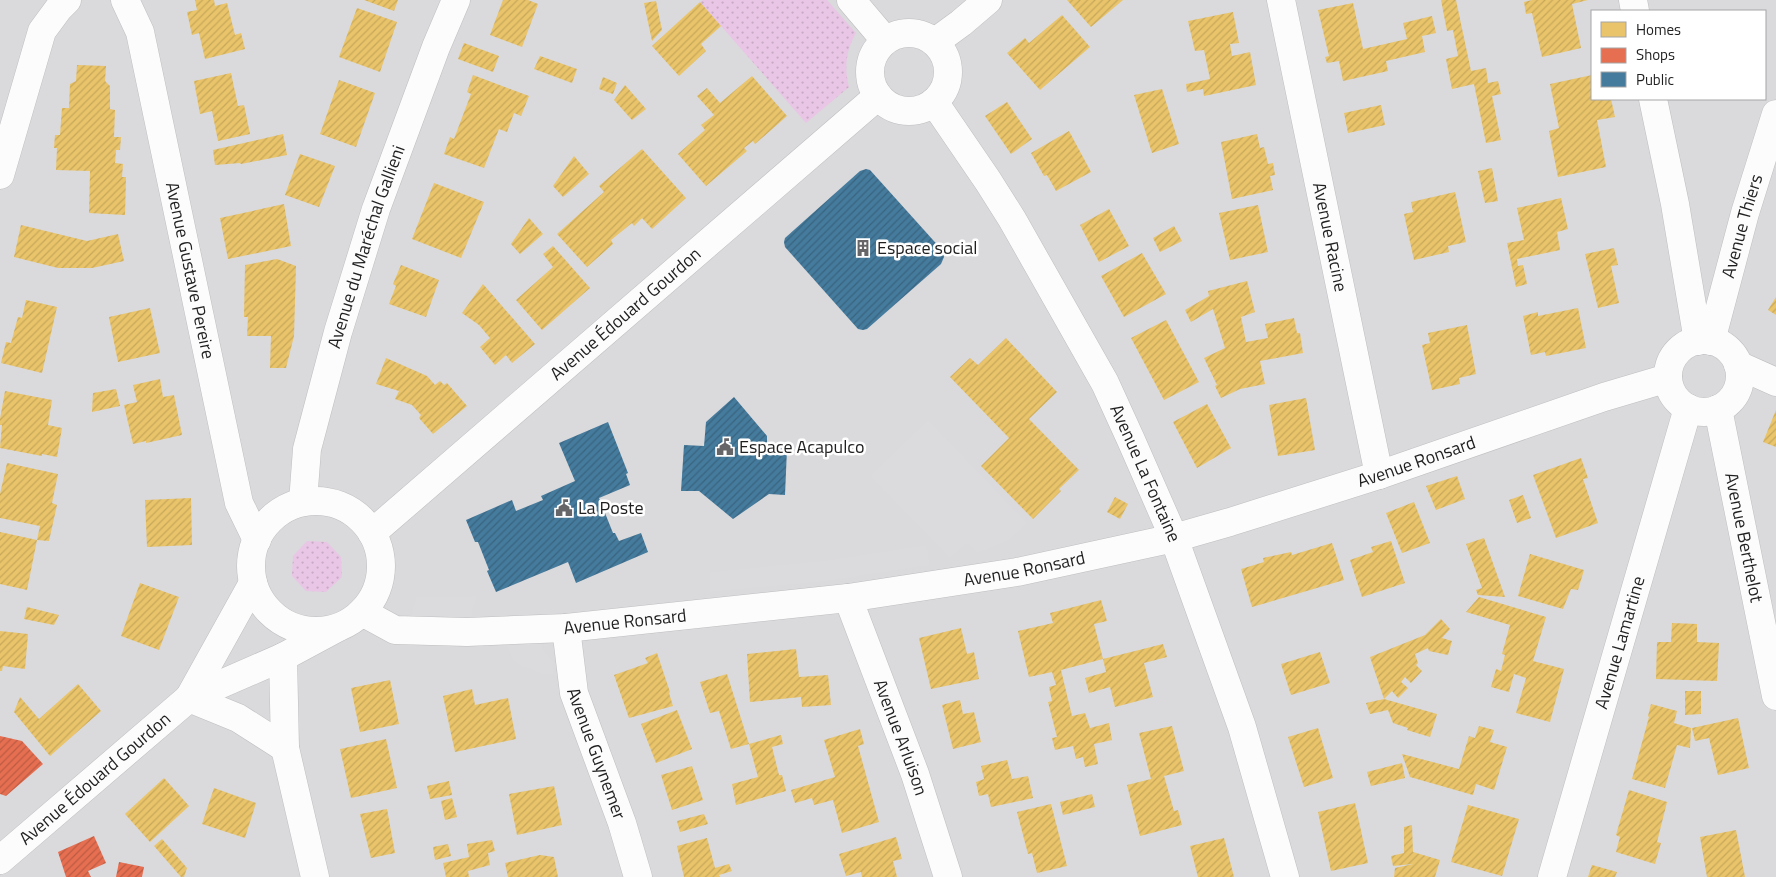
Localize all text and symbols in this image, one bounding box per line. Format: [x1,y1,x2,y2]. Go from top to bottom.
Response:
legend [1591,10,1766,100]
text: Homes [1636,18,1681,41]
text: Shops [1636,43,1675,66]
text: Public [1636,68,1674,91]
street label: Avenue du Maréchal Gallieni [320,141,412,351]
street label: Avenue Thiers [1714,171,1769,281]
street label: Avenue Gustave Pereire [159,179,222,361]
street label: Avenue Racine [1306,180,1355,294]
place label: Espace social [877,234,977,261]
building icon: Espace social [853,238,873,258]
street label: Avenue Édouard Gourdon [544,241,707,387]
street label: Avenue La Fontaine [1103,400,1188,546]
street label: Avenue Ronsard [1354,429,1479,494]
place label: Espace Acapulco [739,433,865,460]
public building icon: Espace Acapulco [715,437,735,457]
street label: Avenue Berthelot [1718,470,1771,605]
place label: La Poste [578,494,643,521]
public building icon: La Poste [554,498,574,518]
street label: Avenue Ronsard [962,544,1088,593]
street label: Avenue Lamartine [1587,573,1652,712]
street label: Avenue Ronsard [562,601,688,641]
street label: Avenue Arluison [867,675,935,799]
street label: Avenue Guynemer [560,684,634,823]
street label: Avenue Édouard Gourdon [13,706,176,851]

